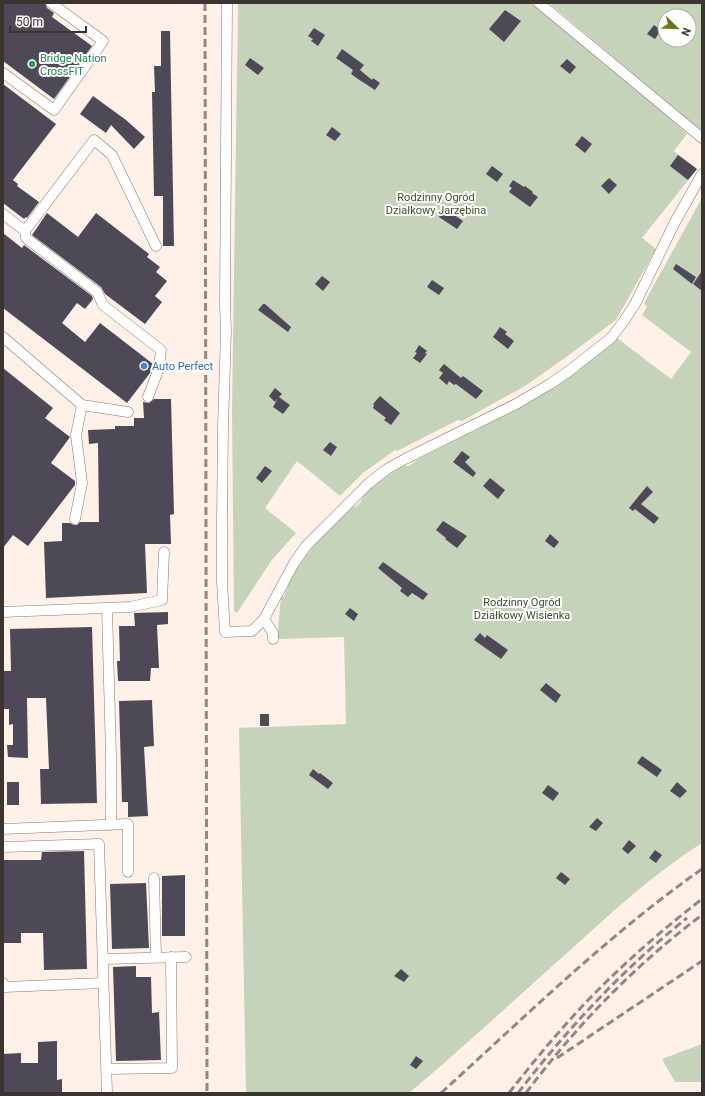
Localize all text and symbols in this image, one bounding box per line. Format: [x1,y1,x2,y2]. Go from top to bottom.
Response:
scale bar [10,8,86,34]
north arrow [657,8,697,48]
text: 50 m [16,15,43,29]
text: N [678,26,693,38]
place label: Bridge Nation CrossFIT [40,52,107,78]
marker: Bridge Nation CrossFIT [27,59,37,69]
park label: Rodzinny Ogród Działkowy Jarzębina [386,191,486,217]
place label: Auto Perfect [152,360,213,373]
marker: Auto Perfect [139,361,149,371]
park label: Rodzinny Ogród Działkowy Wisienka [474,596,570,622]

